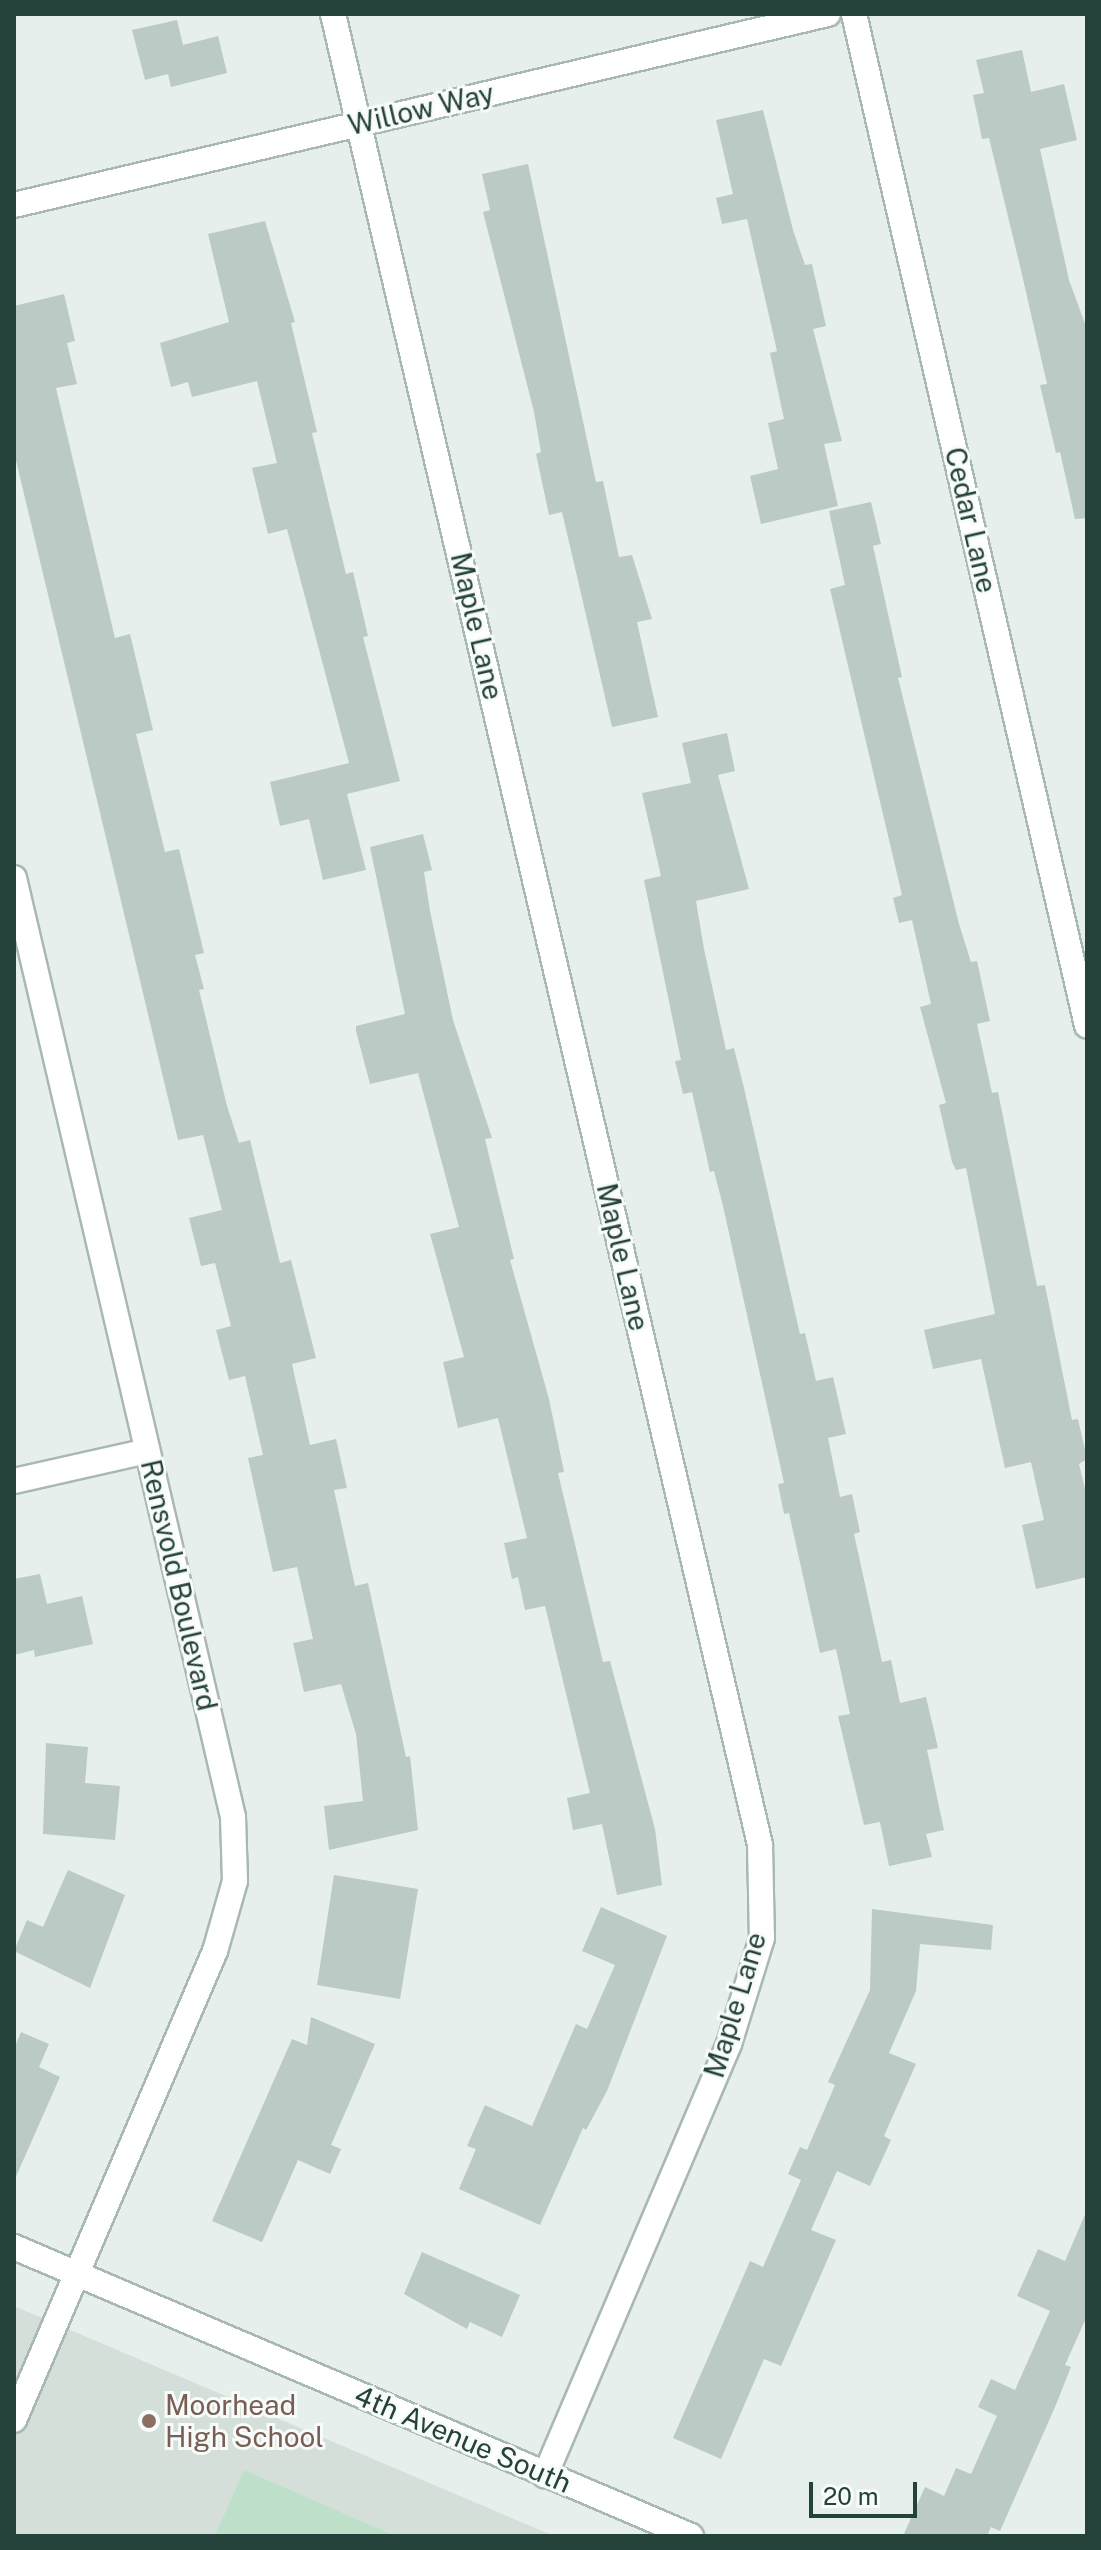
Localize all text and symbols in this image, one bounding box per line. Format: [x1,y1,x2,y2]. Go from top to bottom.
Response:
street label: Willow Way [344,76,498,142]
street label: Cedar Lane [938,444,1004,596]
street label: Maple Lane [444,549,510,703]
street label: Maple Lane [590,1180,656,1334]
street label: Rensvold Boulevard [134,1456,224,1714]
street label: Maple Lane [697,1928,773,2082]
street label: 4th Avenue South [350,2378,576,2500]
place label: Moorhead High School [165,2388,324,2454]
marker: Moorhead High School [140,2412,158,2430]
scale bar [813,2466,921,2516]
text: 20 m [823,2482,879,2510]

